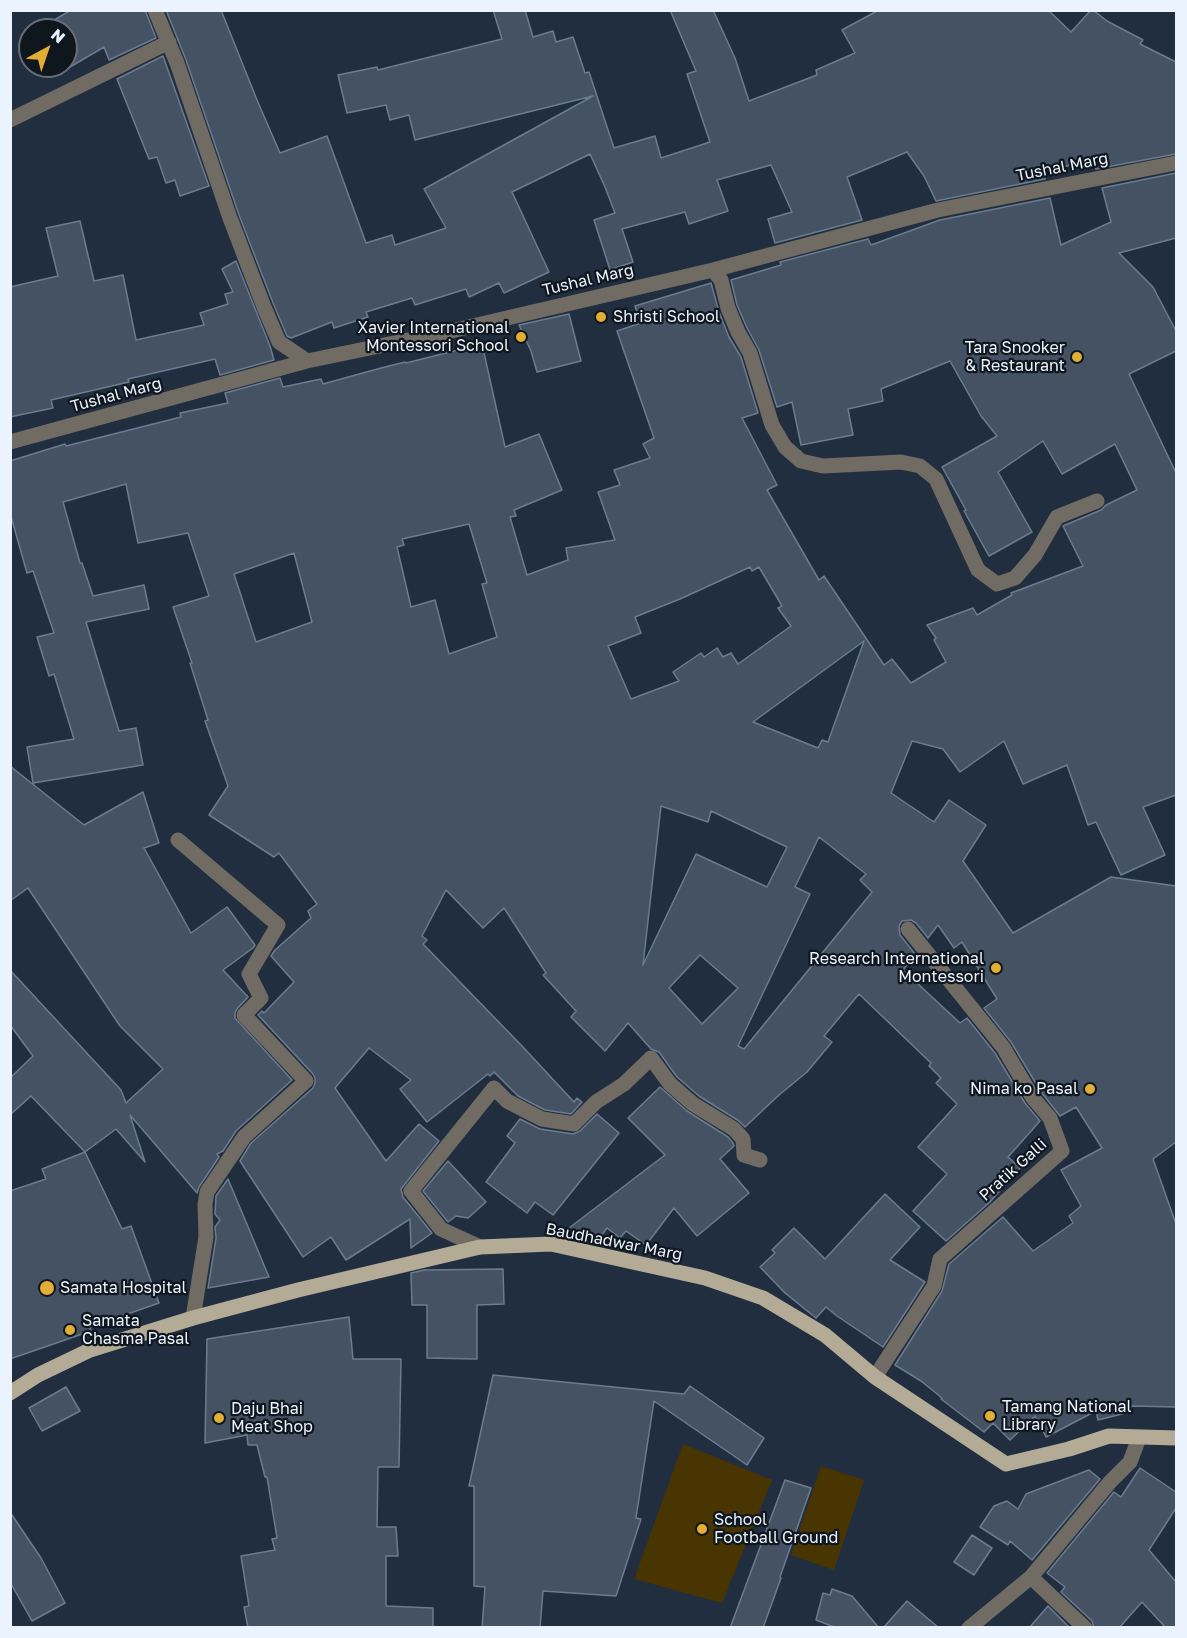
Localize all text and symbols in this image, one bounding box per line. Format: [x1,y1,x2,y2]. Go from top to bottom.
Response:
north arrow [18,18,78,78]
text: N [47,24,69,47]
street label: Tushal Marg [1014,149,1110,185]
street label: Tushal Marg [540,260,636,300]
place label: Shristi School [613,307,720,327]
marker: Shristi School [594,310,608,324]
place label: Xavier International Montessori School [357,318,509,356]
marker: Xavier International Montessori School [514,330,528,344]
place label: Tara Snooker & Restaurant [965,338,1065,376]
marker: Tara Snooker & Restaurant [1070,350,1084,364]
street label: Tushal Marg [68,374,164,416]
place label: Research International Montessori [809,949,984,987]
marker: Research International Montessori [989,961,1003,975]
place label: Nima ko Pasal [970,1079,1078,1099]
marker: Nima ko Pasal [1083,1082,1097,1096]
street label: Pratik Galli [975,1135,1051,1205]
street label: Baudhadwar Marg [544,1219,684,1265]
place label: Samata Hospital [60,1278,187,1298]
marker: Samata Hospital [38,1279,56,1297]
place label: Samata Chasma Pasal [82,1311,189,1349]
marker: Samata Chasma Pasal [63,1323,77,1337]
place label: Tamang National Library [1002,1397,1132,1435]
place label: Daju Bhai Meat Shop [231,1399,313,1437]
marker: Tamang National Library [983,1409,997,1423]
marker: Daju Bhai Meat Shop [212,1411,226,1425]
place label: School Football Ground [714,1510,838,1548]
marker: School Football Ground [695,1522,709,1536]

